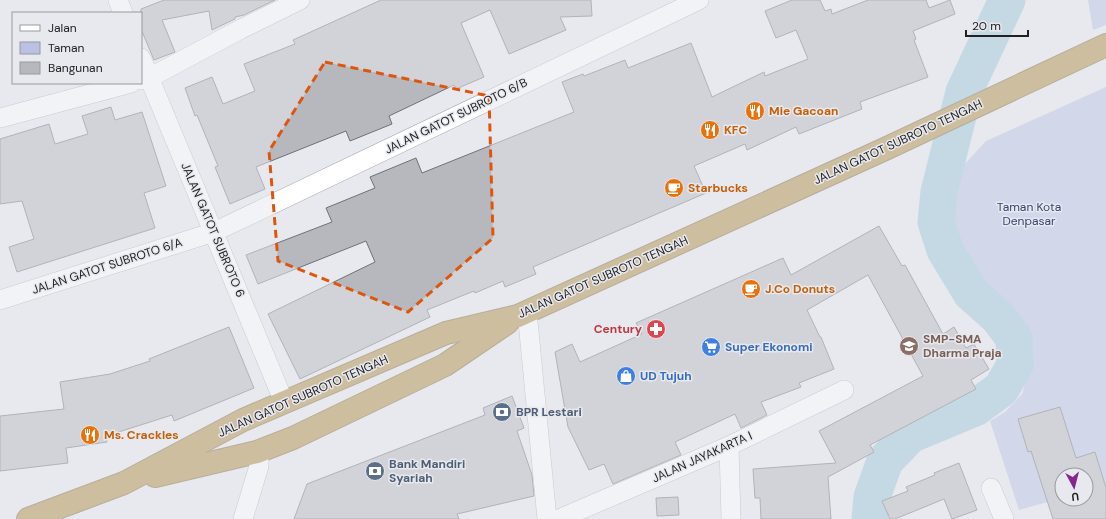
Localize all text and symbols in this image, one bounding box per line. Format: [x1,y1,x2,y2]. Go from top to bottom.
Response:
legend [12,12,142,84]
scale bar [966,12,1028,38]
text: 20 m [972,18,1001,34]
text: Jalan [48,20,77,36]
text: Taman [48,40,85,56]
text: Bangunan [48,60,103,76]
street label: JALAN GATOT SUBROTO 6/B [382,74,530,158]
street label: JALAN GATOT SUBROTO TENGAH [811,96,985,188]
restaurant icon: Mie Gacoan [744,100,766,122]
place label: Mie Gacoan [769,103,838,119]
restaurant icon: KFC [699,119,721,141]
place label: KFC [724,122,748,138]
street label: JALAN GATOT SUBROTO 6 [177,160,249,300]
cafe icon: Starbucks [663,177,685,199]
place label: Starbucks [688,180,748,196]
park label: Taman Kota Denpasar [997,199,1061,229]
street label: JALAN GATOT SUBROTO TENGAH [515,232,691,322]
street label: JALAN GATOT SUBROTO 6/A [30,234,184,298]
cafe icon: J.Co Donuts [740,278,762,300]
place label: J.Co Donuts [765,281,835,297]
pharmacy icon: Century [645,318,667,340]
place label: Century [594,321,643,337]
place label: SMP-SMA Dharma Praja [923,331,1002,361]
school or university icon: SMP-SMA Dharma Praja [898,335,920,357]
supermarket icon: Super Ekonomi [700,336,722,358]
place label: Super Ekonomi [725,339,813,355]
street label: JALAN GATOT SUBROTO TENGAH [215,351,391,441]
shop icon: UD Tujuh [615,365,637,387]
place label: UD Tujuh [640,368,692,384]
bank icon: BPR Lestari [491,401,513,423]
place label: BPR Lestari [516,404,582,420]
restaurant icon: Ms. Crackles [79,424,101,446]
place label: Ms. Crackles [104,427,179,443]
street label: JALAN JAYAKARTA I [649,428,755,486]
place label: Bank Mandiri Syariah [389,456,465,486]
bank icon: Bank Mandiri Syariah [364,460,386,482]
north arrow [1054,467,1094,507]
text: U [1071,490,1080,504]

